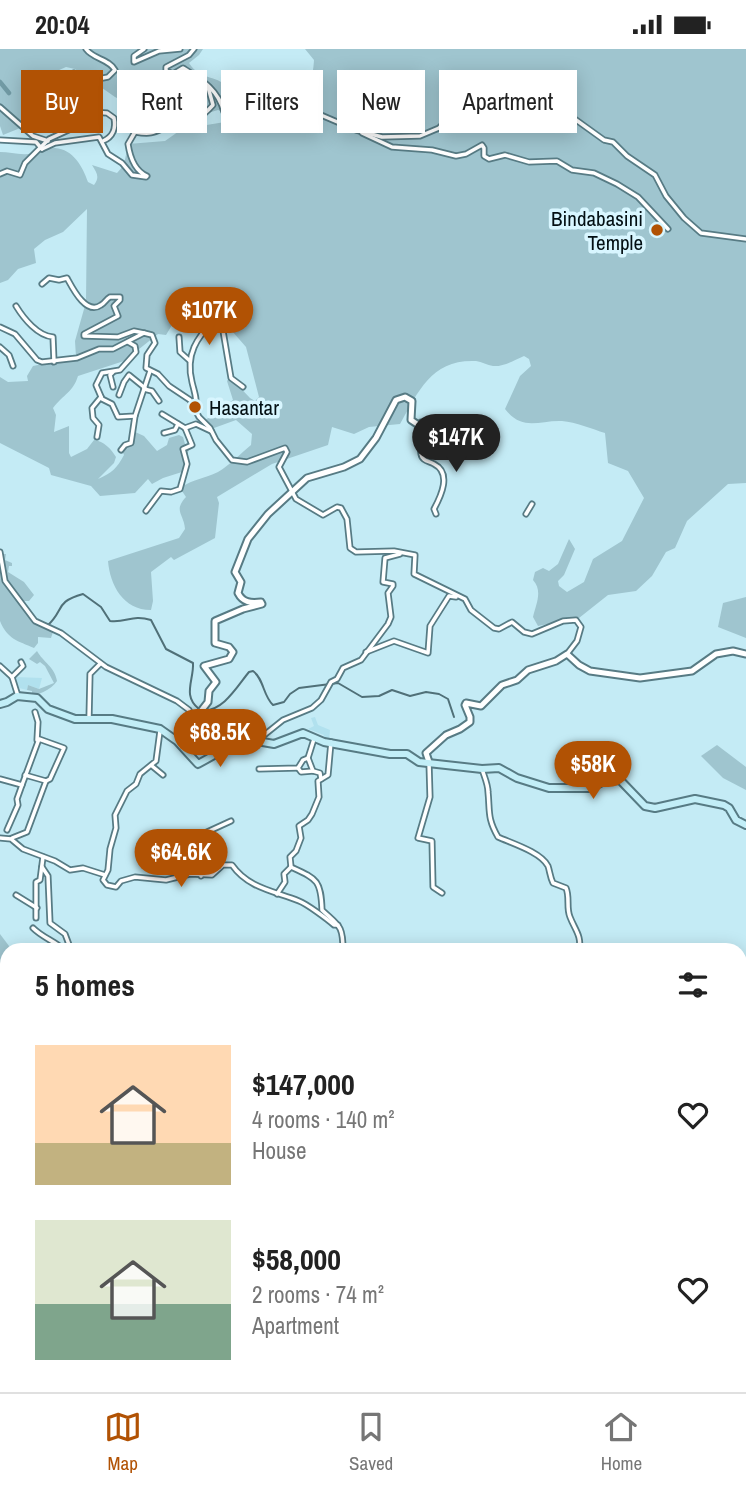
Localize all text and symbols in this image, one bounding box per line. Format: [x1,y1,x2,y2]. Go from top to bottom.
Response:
text: 20:04 [35,7,90,42]
chip: Buy [21,70,103,133]
chip: Rent [117,70,207,133]
chip: Filters [221,70,323,133]
chip: New [337,70,425,133]
chip: Apartment [439,70,577,133]
place label: Bindabasini Temple [551,204,643,257]
marker: Bindabasini Temple [649,222,665,238]
pin: $107K [160,287,258,347]
text: $107K [181,294,237,325]
place label: Hasantar [209,393,279,422]
marker: Hasantar [187,399,203,415]
pin: $147K [407,415,505,474]
text: $147K [428,421,484,452]
pin: $68.5K [163,709,277,769]
text: $68.5K [190,716,250,747]
pin: $58K [552,741,634,801]
text: $58K [570,748,616,779]
pin: $64.6K [124,829,238,889]
text: $64.6K [151,836,211,867]
text: 5 homes [35,965,135,1005]
icon: filters [674,966,712,1004]
text: $147,000 [252,1064,355,1104]
icon: home [91,1073,175,1157]
icon: heart [674,1096,712,1134]
text: 4 rooms · 140 m² [252,1104,395,1135]
text: House [252,1135,307,1166]
text: $58,000 [252,1239,341,1279]
icon: home [91,1248,175,1332]
icon: heart [674,1271,712,1309]
text: 2 rooms · 74 m² [252,1279,384,1310]
text: Apartment [252,1310,339,1341]
tab: Map [104,1408,142,1476]
tab: Saved [349,1408,393,1476]
tab: Home [601,1408,642,1476]

